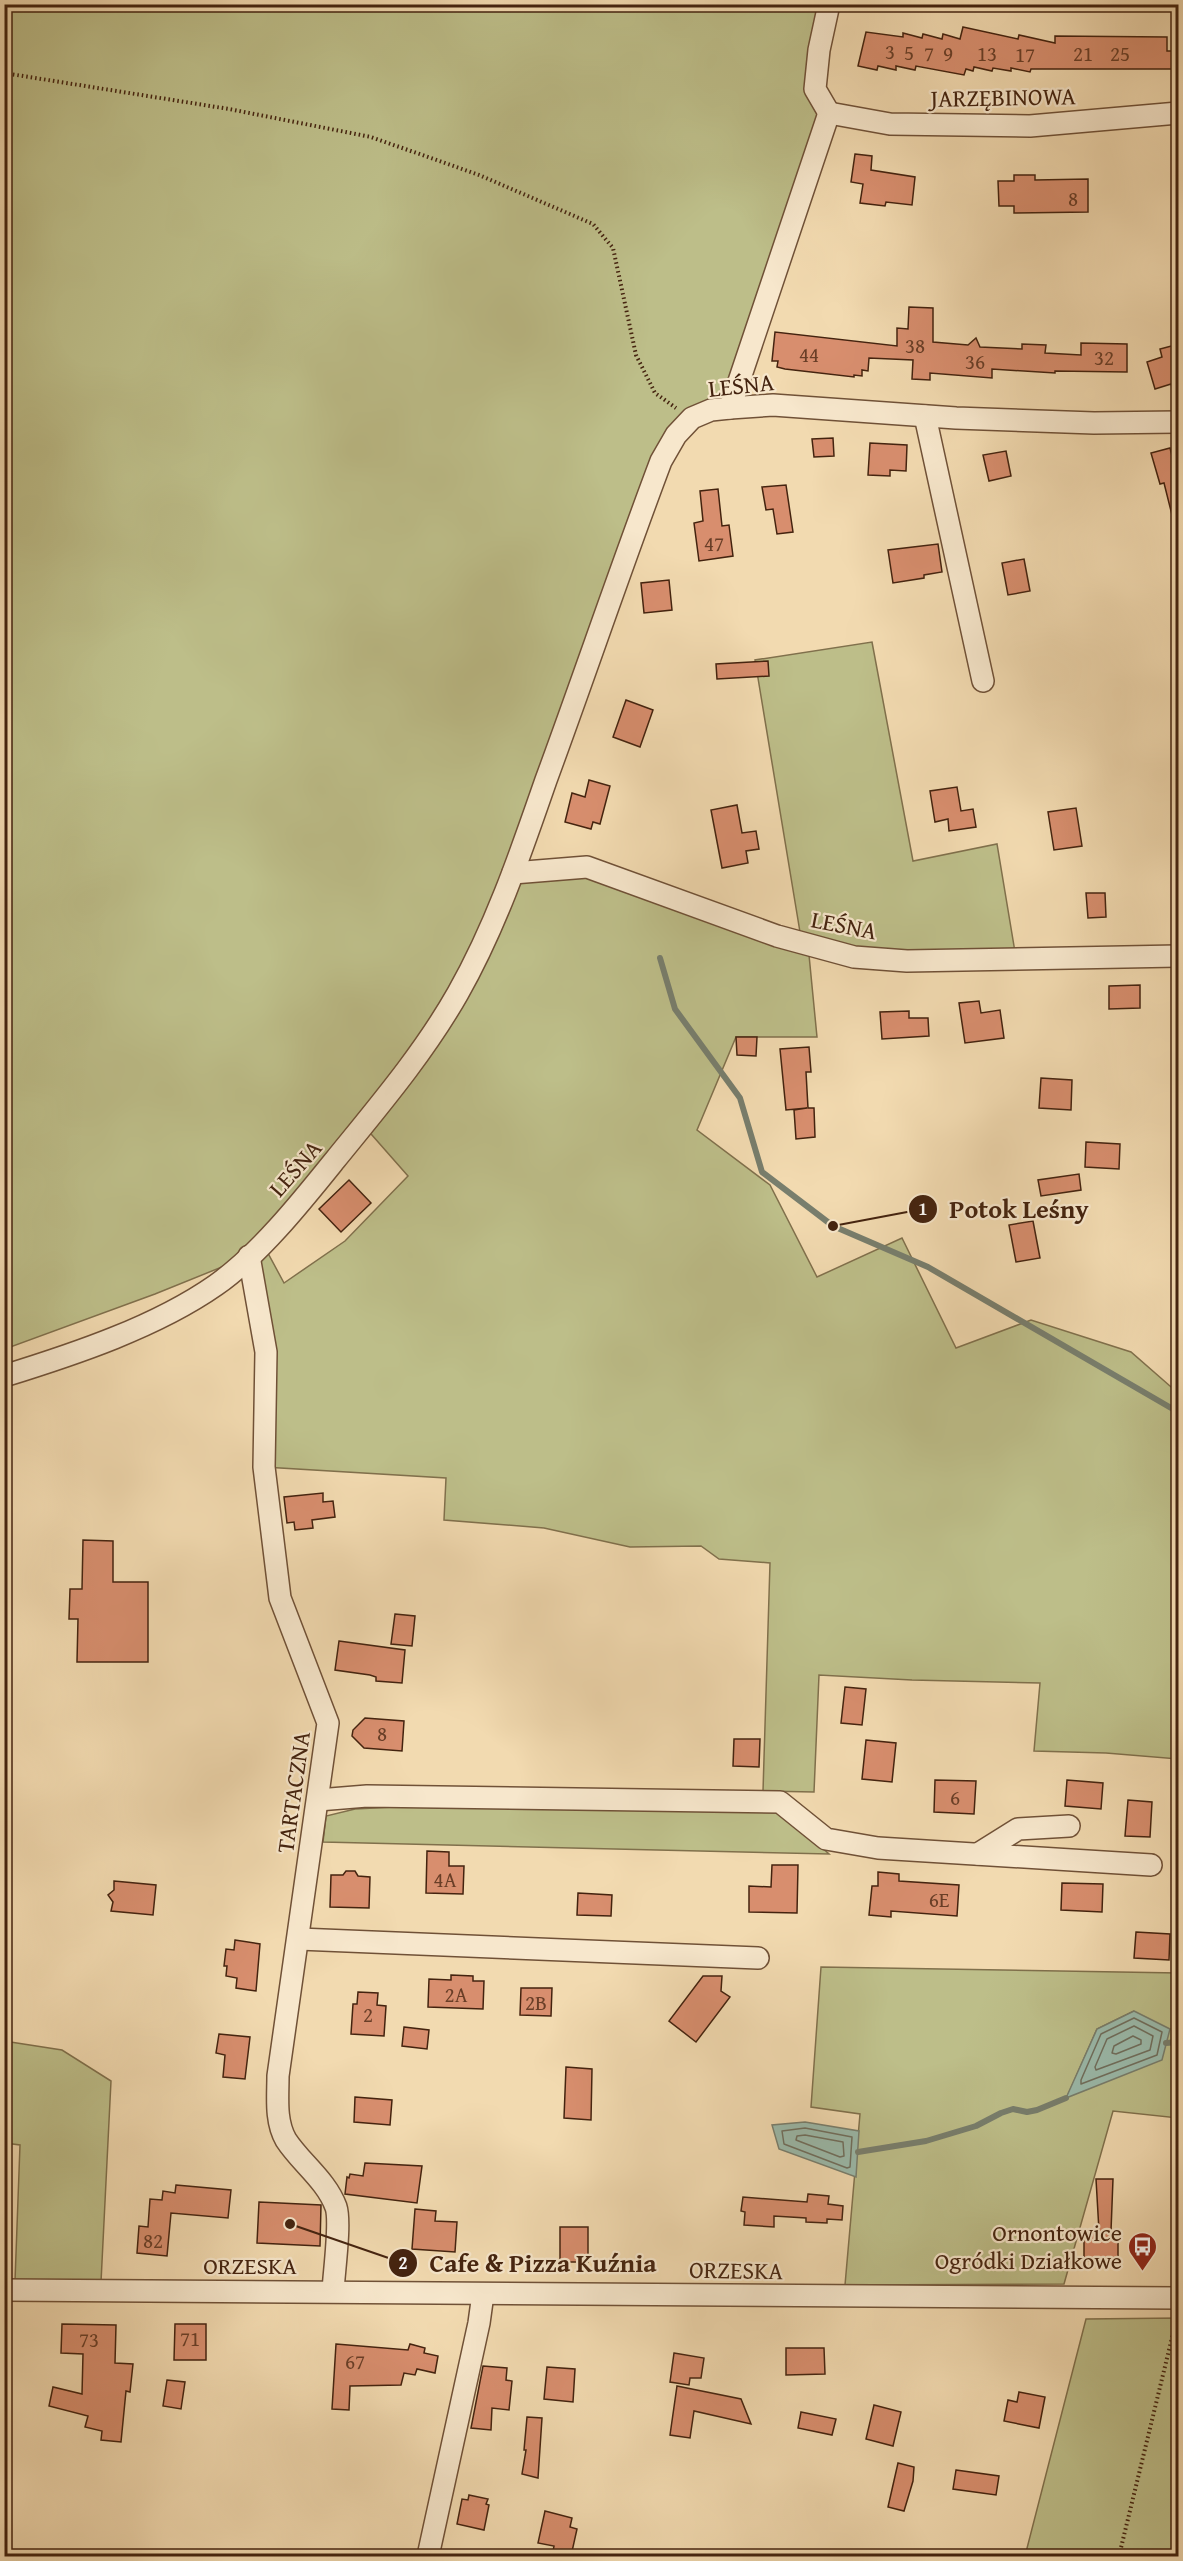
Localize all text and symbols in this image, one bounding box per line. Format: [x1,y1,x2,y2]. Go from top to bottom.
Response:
house number: 3 [885,36,895,67]
house number: 5 [904,37,914,68]
house number: 7 [924,38,934,69]
house number: 9 [943,38,953,69]
house number: 13 [977,38,997,69]
house number: 21 [1073,38,1093,69]
house number: 25 [1110,38,1130,69]
house number: 17 [1015,39,1035,70]
street label: JARZĘBINOWA [927,78,1076,116]
house number: 8 [1068,183,1078,214]
house number: 38 [905,330,925,361]
house number: 44 [799,339,819,370]
house number: 32 [1094,342,1114,373]
house number: 36 [965,346,985,377]
street label: LEŚNA [706,364,776,406]
house number: 47 [704,528,724,559]
street label: LEŚNA [808,902,880,949]
street label: LEŚNA [260,1131,330,1204]
callout: Potok Leśny [908,1187,1101,1231]
text: Potok Leśny [949,1189,1089,1228]
text: 1 [918,1195,928,1222]
house number: 8 [377,1718,387,1749]
street label: TARTACZNA [267,1729,319,1855]
house number: 6 [950,1782,960,1813]
house number: 4A [434,1864,457,1895]
house number: 6E [929,1884,950,1915]
house number: 2A [445,1979,468,2010]
house number: 2B [525,1987,547,2018]
house number: 2 [363,1999,373,2030]
place label: Ornontowice Ogródki Działkowe [935,2215,1122,2278]
house number: 82 [143,2225,163,2256]
bus stop icon: Ornontowice Ogródki Działkowe [1127,2230,1159,2272]
callout: Cafe & Pizza Kuźnia [388,2241,669,2285]
text: Cafe & Pizza Kuźnia [429,2243,657,2282]
street label: ORZESKA [203,2248,297,2283]
text: 2 [398,2249,408,2276]
street label: ORZESKA [689,2252,784,2288]
house number: 71 [180,2323,200,2354]
house number: 73 [79,2324,99,2355]
house number: 67 [345,2346,365,2377]

